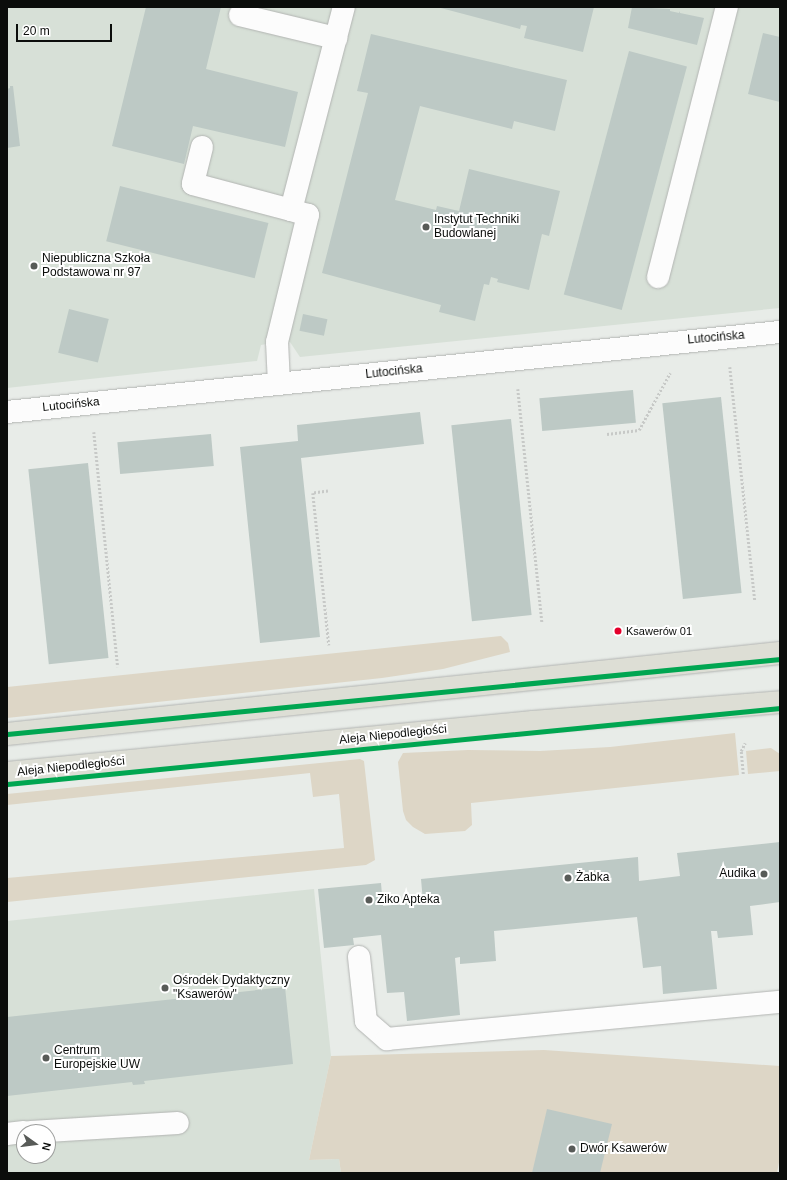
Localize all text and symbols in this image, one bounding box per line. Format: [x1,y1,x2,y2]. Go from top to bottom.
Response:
scale bar [18,16,114,42]
text: 20 m [23,24,50,38]
place label: Instytut Techniki Budowlanej [434,213,519,241]
marker: Instytut Techniki Budowlanej [421,222,431,232]
place label: Niepubliczna Szkoła Podstawowa nr 97 [42,252,150,280]
marker: Niepubliczna Szkoła Podstawowa nr 97 [29,261,39,271]
street label: Lutocińska [687,328,745,348]
street label: Lutocińska [365,362,423,382]
street label: Lutocińska [42,395,100,415]
place label: Ksawerów 01 [626,624,692,638]
marker: Ksawerów 01 [613,626,623,636]
street label: Aleja Niepodległości [339,722,447,748]
street label: Aleja Niepodległości [17,754,125,780]
place label: Audika [719,867,756,881]
marker: Audika [759,869,769,879]
place label: Żabka [576,871,609,885]
marker: Żabka [563,873,573,883]
place label: Ziko Apteka [377,893,440,907]
marker: Ziko Apteka [364,895,374,905]
place label: Ośrodek Dydaktyczny "Ksawerów" [173,974,290,1002]
marker: Ośrodek Dydaktyczny "Ksawerów" [160,983,170,993]
place label: Centrum Europejskie UW [54,1044,140,1072]
marker: Centrum Europejskie UW [41,1053,51,1063]
north arrow [16,1124,56,1164]
text: N [40,1141,53,1152]
place label: Dwór Ksawerów [580,1142,667,1156]
marker: Dwór Ksawerów [567,1144,577,1154]

